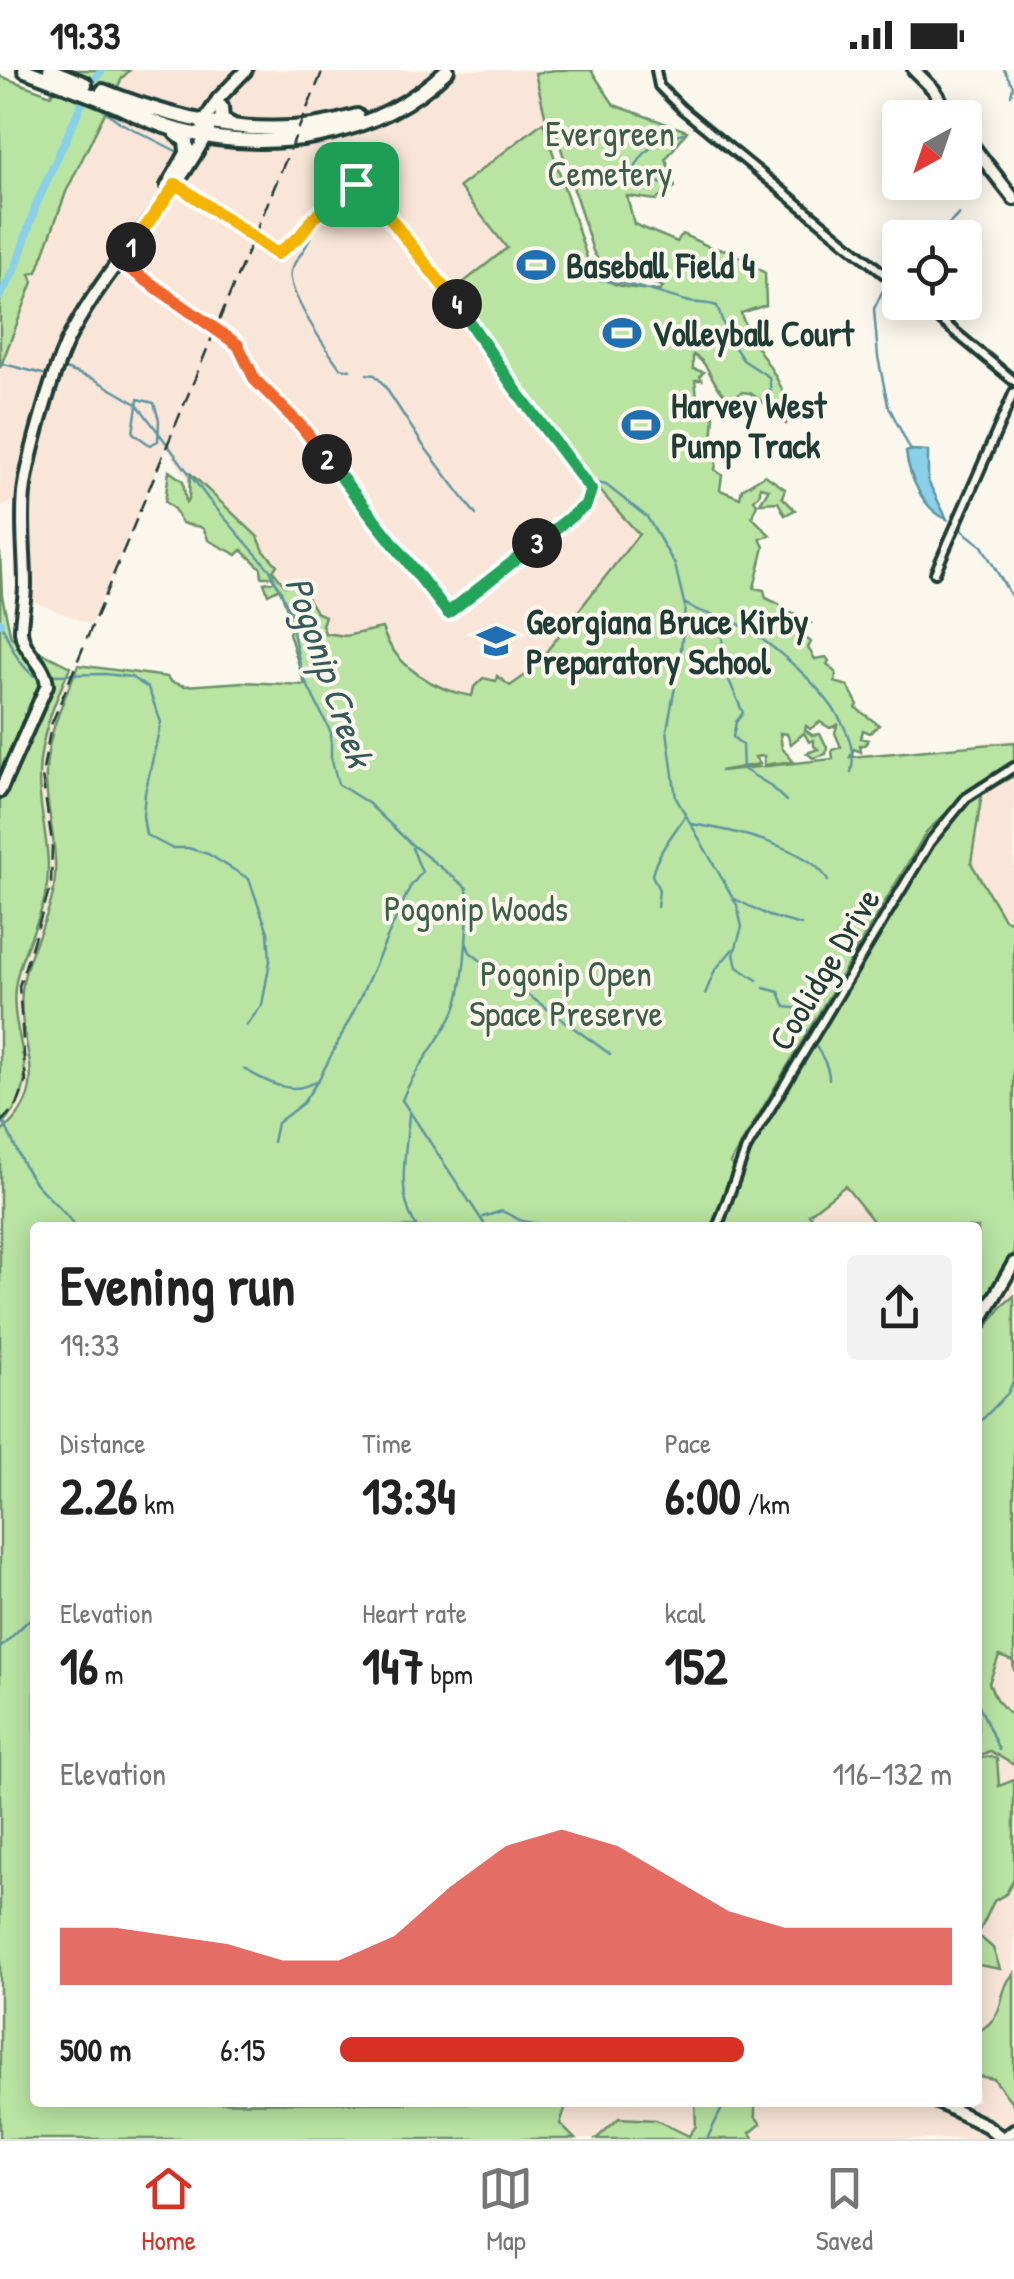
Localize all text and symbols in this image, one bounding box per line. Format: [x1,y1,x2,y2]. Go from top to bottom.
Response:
text: 19:33 [50,9,121,61]
north arrow [882,100,982,200]
map controls [882,100,982,320]
park label: Evergreen Cemetery [545,110,675,197]
pin [314,142,399,227]
icon: arrive [329,157,384,212]
button: locate [882,220,982,320]
pin: 1 [106,222,156,272]
text: 1 [126,228,136,266]
place label: Baseball Field 4 [566,242,755,289]
sports icon: Baseball Field 4 [515,244,557,286]
pin: 4 [432,279,482,329]
text: 4 [452,285,462,323]
place label: Volleyball Court [652,310,855,358]
sports icon: Volleyball Court [601,312,643,354]
place label: Harvey West Pump Track [671,382,827,470]
sports icon: Harvey West Pump Track [620,404,662,446]
pin: 2 [302,434,352,484]
text: 2 [320,440,334,478]
pin: 3 [512,518,562,568]
text: 3 [531,524,543,562]
water label: Pogonip Creek [273,569,388,776]
place label: Georgiana Bruce Kirby Preparatory School [526,598,809,686]
school or university icon: Georgiana Bruce Kirby Preparatory School [475,620,517,662]
street label: Coolidge Drive [757,879,891,1059]
park label: Pogonip Woods [384,885,568,932]
park label: Pogonip Open Space Preserve [469,950,663,1037]
text: Evening run [60,1248,295,1322]
button: share [847,1255,952,1360]
text: 19:33 [60,1323,119,1366]
text: Distance [60,1424,146,1462]
text: Time [362,1424,412,1462]
text: Pace [665,1424,711,1462]
text: 2.26 [60,1462,137,1530]
text: 13:34 [362,1462,456,1530]
text: 6:00 [665,1462,741,1530]
text: km [137,1485,175,1523]
text: /km [741,1485,790,1523]
text: Elevation [60,1594,153,1632]
text: Heart rate [362,1594,467,1632]
text: kcal [665,1594,706,1632]
text: 16 [60,1632,98,1700]
text: 147 [362,1632,424,1700]
text: 152 [665,1632,727,1700]
text: m [98,1655,124,1693]
text: bpm [424,1655,473,1693]
text: Elevation [60,1752,166,1795]
text: 116–132 m [833,1752,952,1795]
text: 500 m [60,2028,131,2071]
text: 6:15 [220,2028,265,2071]
tab: Home [141,2161,196,2259]
tab: Map [478,2161,533,2259]
tab: Saved [816,2161,873,2259]

